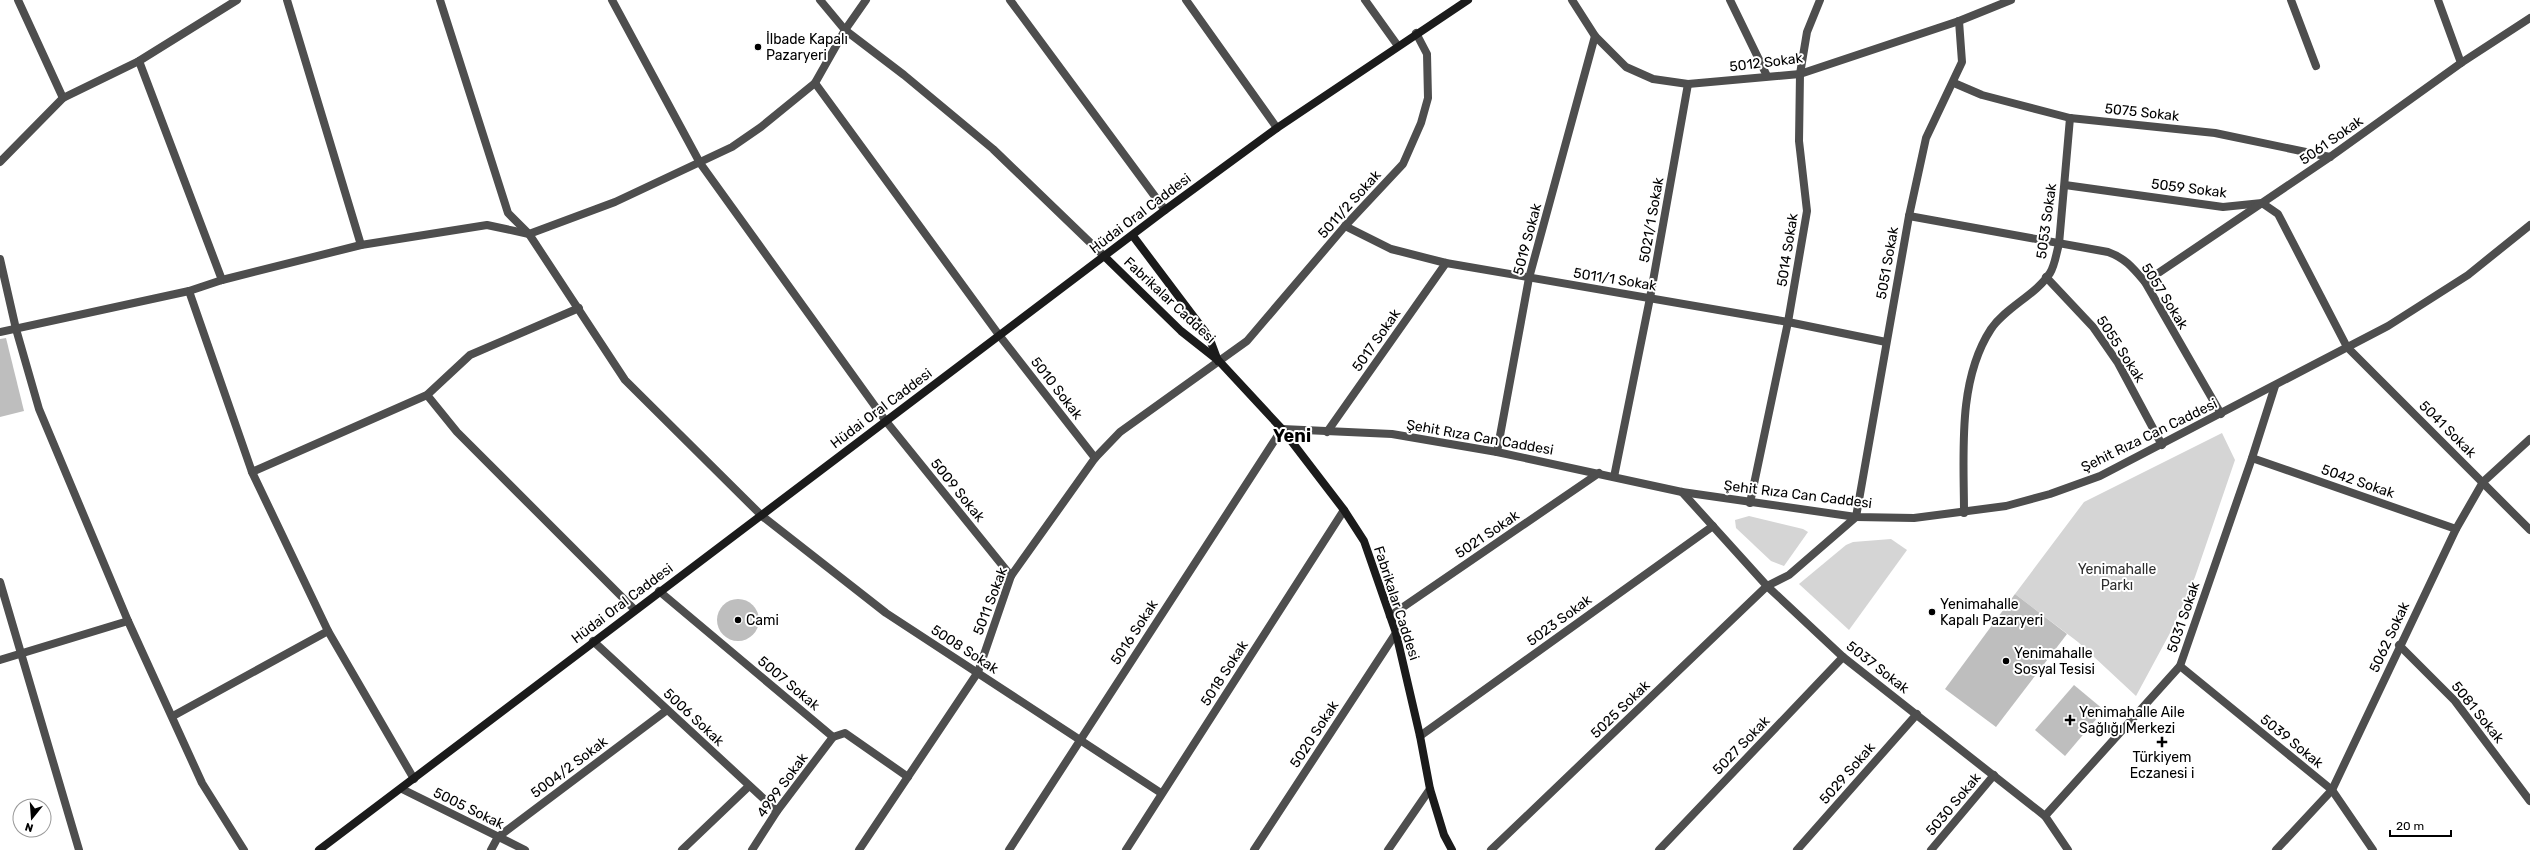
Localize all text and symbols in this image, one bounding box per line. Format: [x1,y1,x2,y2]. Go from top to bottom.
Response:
place label: İlbade Kapalı Pazaryeri [766,31,848,64]
marker: İlbade Kapalı Pazaryeri [753,42,763,52]
street label: 5012 Sokak [1728,49,1804,75]
street label: 5075 Sokak [2104,100,2181,125]
street label: 5061 Sokak [2296,112,2367,168]
street label: 5011/2 Sokak [1314,166,1385,242]
street label: Hüdai Oral Caddesi [1086,170,1194,257]
street label: 5021/1 Sokak [1636,175,1667,264]
street label: 5059 Sokak [2150,175,2228,202]
street label: 5053 Sokak [2033,181,2060,260]
street label: 5019 Sokak [1510,201,1545,277]
street label: 5014 Sokak [1773,211,1802,288]
street label: 5051 Sokak [1873,225,1902,301]
street label: Fabrikalar Caddesi [1120,254,1219,347]
street label: 5057 Sokak [2138,260,2192,333]
street label: 5011/1 Sokak [1572,265,1659,295]
street label: 5017 Sokak [1349,305,1405,375]
street label: 5055 Sokak [2093,313,2149,386]
street label: 5010 Sokak [1027,354,1087,423]
street label: Hüdai Oral Caddesi [827,365,935,452]
street label: Şehit Rıza Can Caddesi [2078,395,2220,476]
street label: 5041 Sokak [2416,397,2480,462]
street label: Şehit Rıza Can Caddesi [1405,416,1555,459]
district label: Yeni [1273,425,1311,447]
street label: 5009 Sokak [927,455,989,526]
street label: 5042 Sokak [2319,461,2397,502]
street label: Şehit Rıza Can Caddesi [1723,477,1873,512]
street label: 5021 Sokak [1452,506,1523,562]
street label: Fabrikalar Caddesi [1370,544,1423,662]
street label: Hüdai Oral Caddesi [568,560,676,647]
park label: Yenimahalle Parkı [2078,561,2156,594]
street label: 5011 Sokak [970,564,1011,638]
street label: 5031 Sokak [2163,579,2204,655]
street label: 5023 Sokak [1524,591,1596,650]
street label: 5016 Sokak [1107,596,1162,668]
place label: Yenimahalle Kapalı Pazaryeri [1940,596,2043,629]
street label: 5062 Sokak [2366,598,2414,675]
marker: Yenimahalle Kapalı Pazaryeri [1927,607,1937,617]
place label: Cami [746,612,779,629]
marker: Cami [733,615,743,625]
street label: 5008 Sokak [928,621,1002,678]
street label: 5018 Sokak [1197,637,1252,709]
street label: 5037 Sokak [1843,638,1913,698]
place label: Yenimahalle Sosyal Tesisi [2014,645,2095,678]
street label: 5007 Sokak [754,653,824,715]
marker: Yenimahalle Sosyal Tesisi [2001,656,2011,666]
street label: 5025 Sokak [1587,676,1654,742]
street label: 5081 Sokak [2448,678,2508,747]
street label: 5006 Sokak [660,685,728,750]
street label: 5020 Sokak [1286,697,1343,771]
place label: Yenimahalle Aile Sağlığı Merkezi [2079,704,2185,737]
street label: 5039 Sokak [2257,711,2327,772]
street label: 5027 Sokak [1709,712,1774,778]
marker: Yenimahalle Aile Sağlığı Merkezi [2064,714,2076,726]
street label: 5004/2 Sokak [528,733,612,802]
marker: Türkiyem Eczanesi i [2157,737,2167,747]
street label: 5029 Sokak [1816,739,1879,808]
street label: 4999 Sokak [753,749,812,821]
place label: Türkiyem Eczanesi i [2130,749,2194,782]
street label: 5030 Sokak [1922,769,1985,839]
street label: 5005 Sokak [431,784,508,833]
north arrow [12,798,52,838]
scale bar [2390,812,2451,838]
text: 20 m [2396,819,2424,833]
text: N [23,820,35,834]

